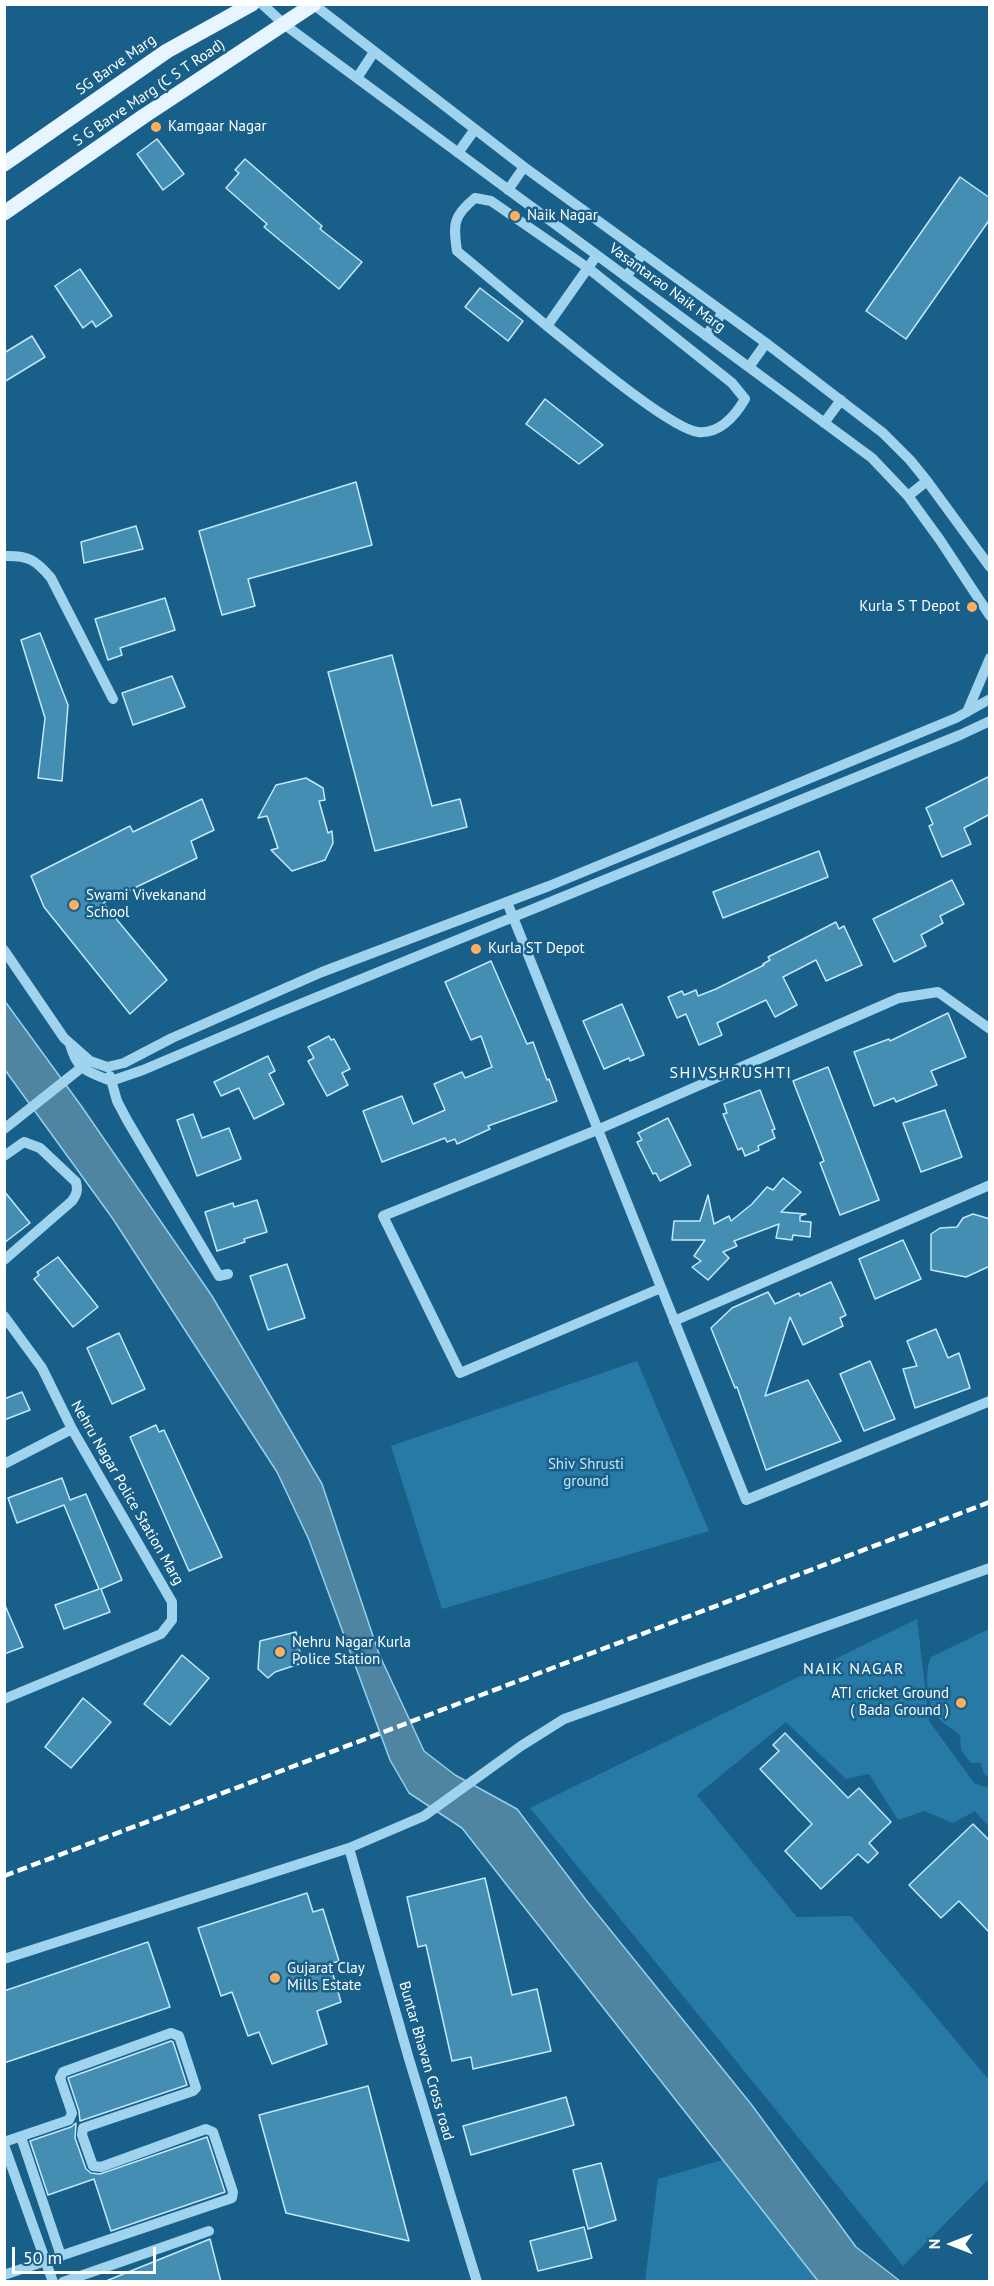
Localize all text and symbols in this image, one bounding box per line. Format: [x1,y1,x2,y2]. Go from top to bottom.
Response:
street label: SG Barve Marg [73,31,159,99]
street label: S G Barve Marg (C S T Road) [70,36,228,150]
place label: Kamgaar Nagar [168,118,267,136]
marker: Kamgaar Nagar [149,120,163,134]
place label: Naik Nagar [527,207,598,225]
marker: Naik Nagar [508,209,522,223]
street label: Vasantarao Naik Marg [605,240,729,336]
place label: Kurla S T Depot [859,598,960,616]
marker: Kurla S T Depot [965,600,979,614]
place label: Swami Vivekanand School [86,887,206,922]
marker: Swami Vivekanand School [67,898,81,912]
place label: Kurla ST Depot [488,940,585,958]
marker: Kurla ST Depot [469,942,483,956]
district label: SHIVSHRUSHTI [670,1063,792,1083]
street label: Nehru Nagar Police Station Marg [67,1398,187,1588]
park label: Shiv Shrusti ground [548,1456,624,1491]
place label: Nehru Nagar Kurla Police Station [292,1634,411,1669]
marker: Nehru Nagar Kurla Police Station [273,1645,287,1659]
district label: NAIK NAGAR [803,1659,905,1679]
place label: ATI cricket Ground ( Bada Ground ) [831,1685,949,1720]
marker: ATI cricket Ground ( Bada Ground ) [954,1696,968,1710]
place label: Gujarat Clay Mills Estate [287,1960,365,1995]
marker: Gujarat Clay Mills Estate [268,1971,282,1985]
street label: Buntar Bhavan Cross road [395,1979,457,2143]
north arrow [922,2214,982,2274]
scale bar [15,2235,159,2273]
text: N [924,2239,944,2249]
text: 50 m [23,2246,62,2269]

